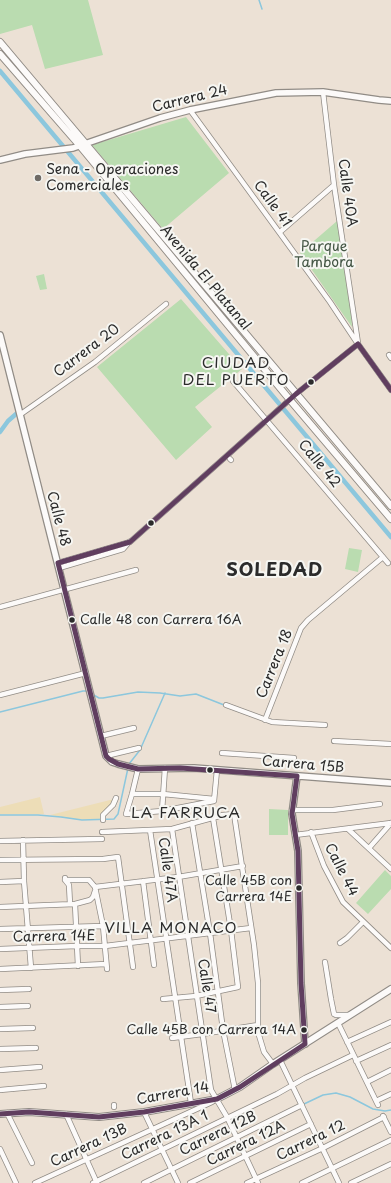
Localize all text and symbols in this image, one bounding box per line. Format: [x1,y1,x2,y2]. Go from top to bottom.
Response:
street label: Carrera 24 [151,82,229,116]
street label: Calle 40A [334,158,360,228]
place label: Sena - Operaciones Comerciales [46,162,178,194]
marker: Sena - Operaciones Comerciales [33,173,43,183]
street label: Calle 41 [250,177,294,231]
street label: Avenida El Platanal [156,222,254,334]
park label: Parque Tambora [294,239,354,272]
street label: Carrera 20 [51,321,123,381]
district label: CIUDAD DEL PUERTO [182,355,290,390]
unlabelled marker [306,377,316,387]
street label: Calle 42 [294,437,344,491]
street label: Calle 48 [43,490,73,548]
unlabelled marker [146,518,156,528]
district label: SOLEDAD [227,560,323,582]
place label: Calle 48 con Carrera 16A [80,612,241,628]
marker: Calle 48 con Carrera 16A [67,615,77,625]
street label: Carrera 18 [254,627,296,701]
street label: Carrera 15B [261,753,345,777]
unlabelled marker [205,765,215,775]
district label: LA FARRUCA [132,805,240,823]
street label: Calle 47A [154,836,180,904]
street label: Calle 44 [321,841,361,899]
place label: Calle 45B con Carrera 14E [205,873,292,904]
marker: Calle 45B con Carrera 14E [294,883,304,893]
district label: VILLA MONACO [105,920,237,938]
street label: Carrera 14E [13,928,95,946]
street label: Calle 47 [193,957,219,1015]
place label: Calle 45B con Carrera 14A [126,1022,296,1038]
marker: Calle 45B con Carrera 14A [299,1025,309,1035]
street label: Carrera 14 [135,1079,211,1109]
street label: Carrera 13A 1 [119,1108,211,1164]
street label: Carrera 12B [177,1108,259,1160]
street label: Carrera 12 [274,1117,348,1165]
street label: Carrera 12A [204,1118,288,1170]
street label: Carrera 13B [48,1121,130,1171]

